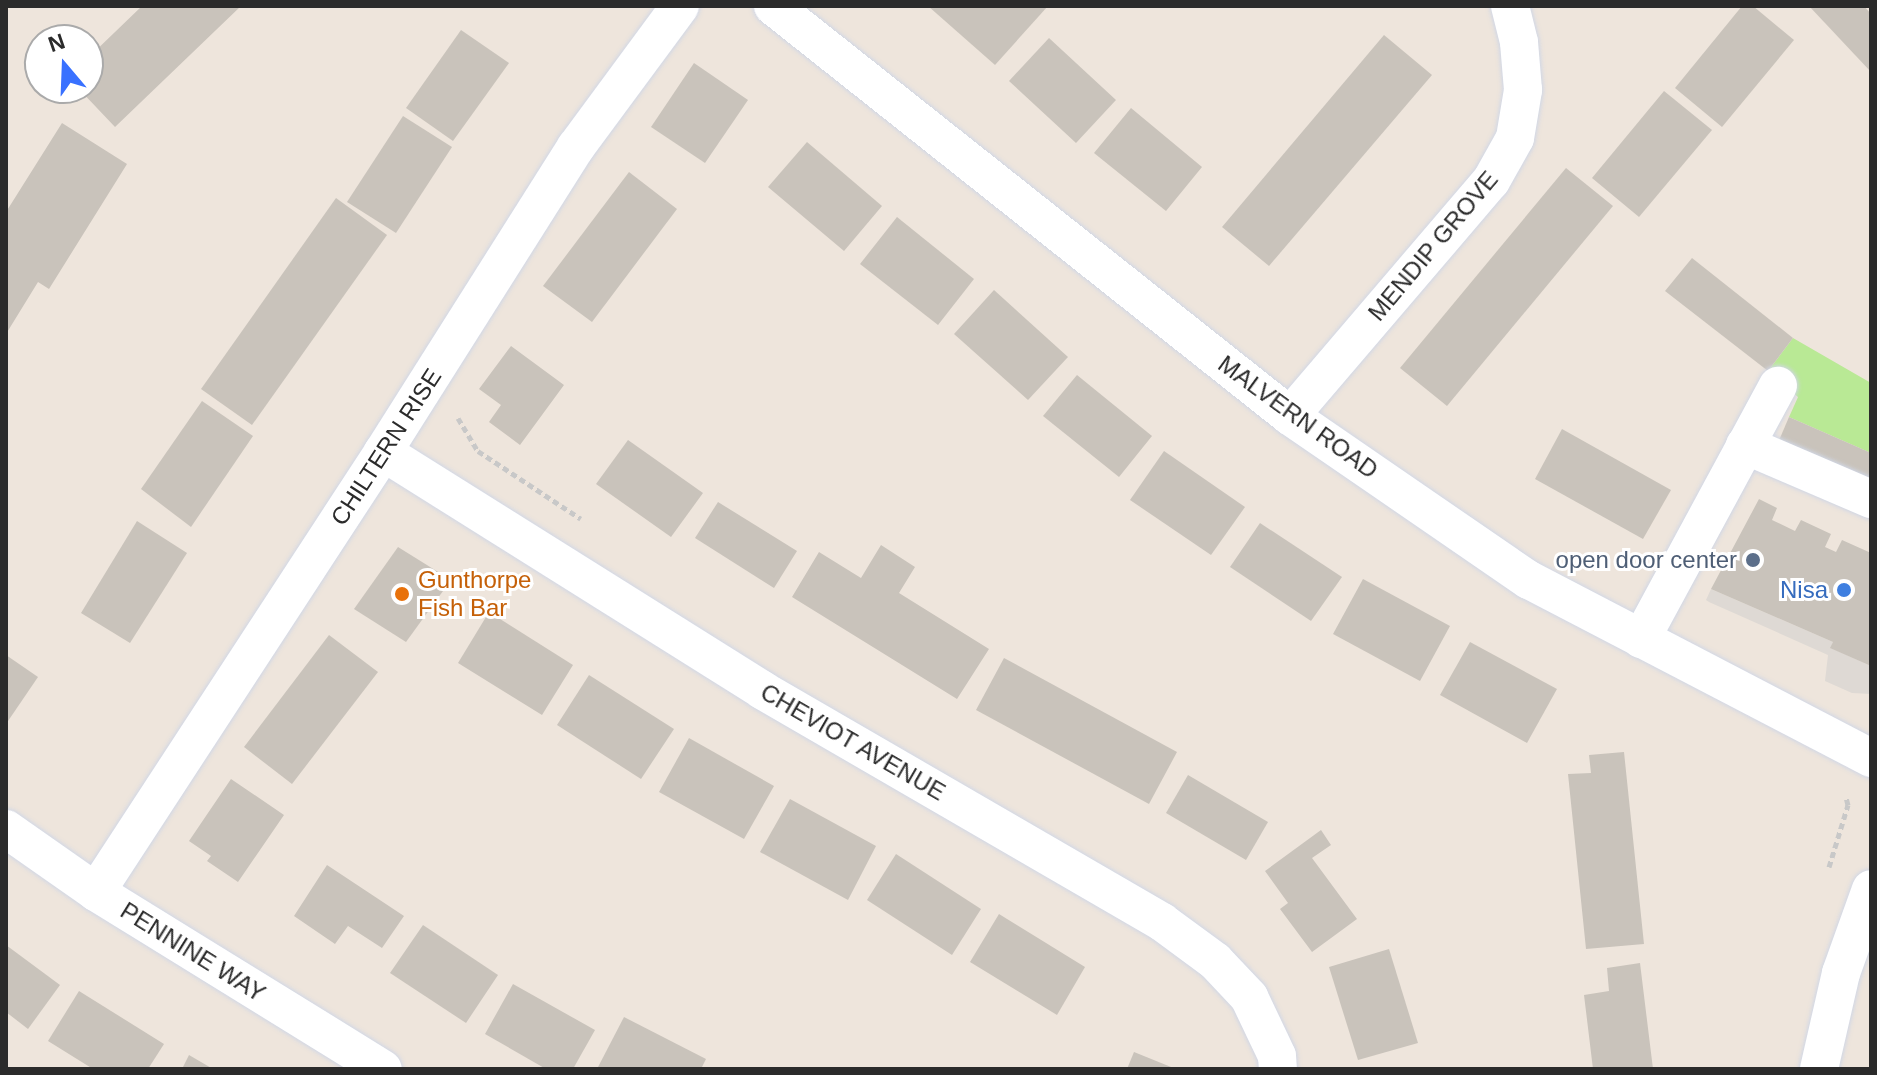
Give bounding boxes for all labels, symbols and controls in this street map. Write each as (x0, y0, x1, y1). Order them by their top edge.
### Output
north arrow (24, 24, 104, 104)
text: N (45, 28, 68, 57)
street label: MENDIP GROVE (1362, 165, 1504, 327)
street label: MALVERN ROAD (1213, 349, 1383, 485)
street label: CHILTERN RISE (325, 363, 447, 531)
place label: open door center (1556, 546, 1737, 574)
marker: open door center (1744, 551, 1762, 569)
place label: Gunthorpe Fish Bar (418, 566, 531, 622)
place label: Nisa (1780, 576, 1828, 604)
marker: Nisa (1835, 581, 1853, 599)
marker: Gunthorpe Fish Bar (393, 585, 411, 603)
street label: CHEVIOT AVENUE (755, 677, 951, 807)
street label: PENNINE WAY (115, 896, 271, 1008)

